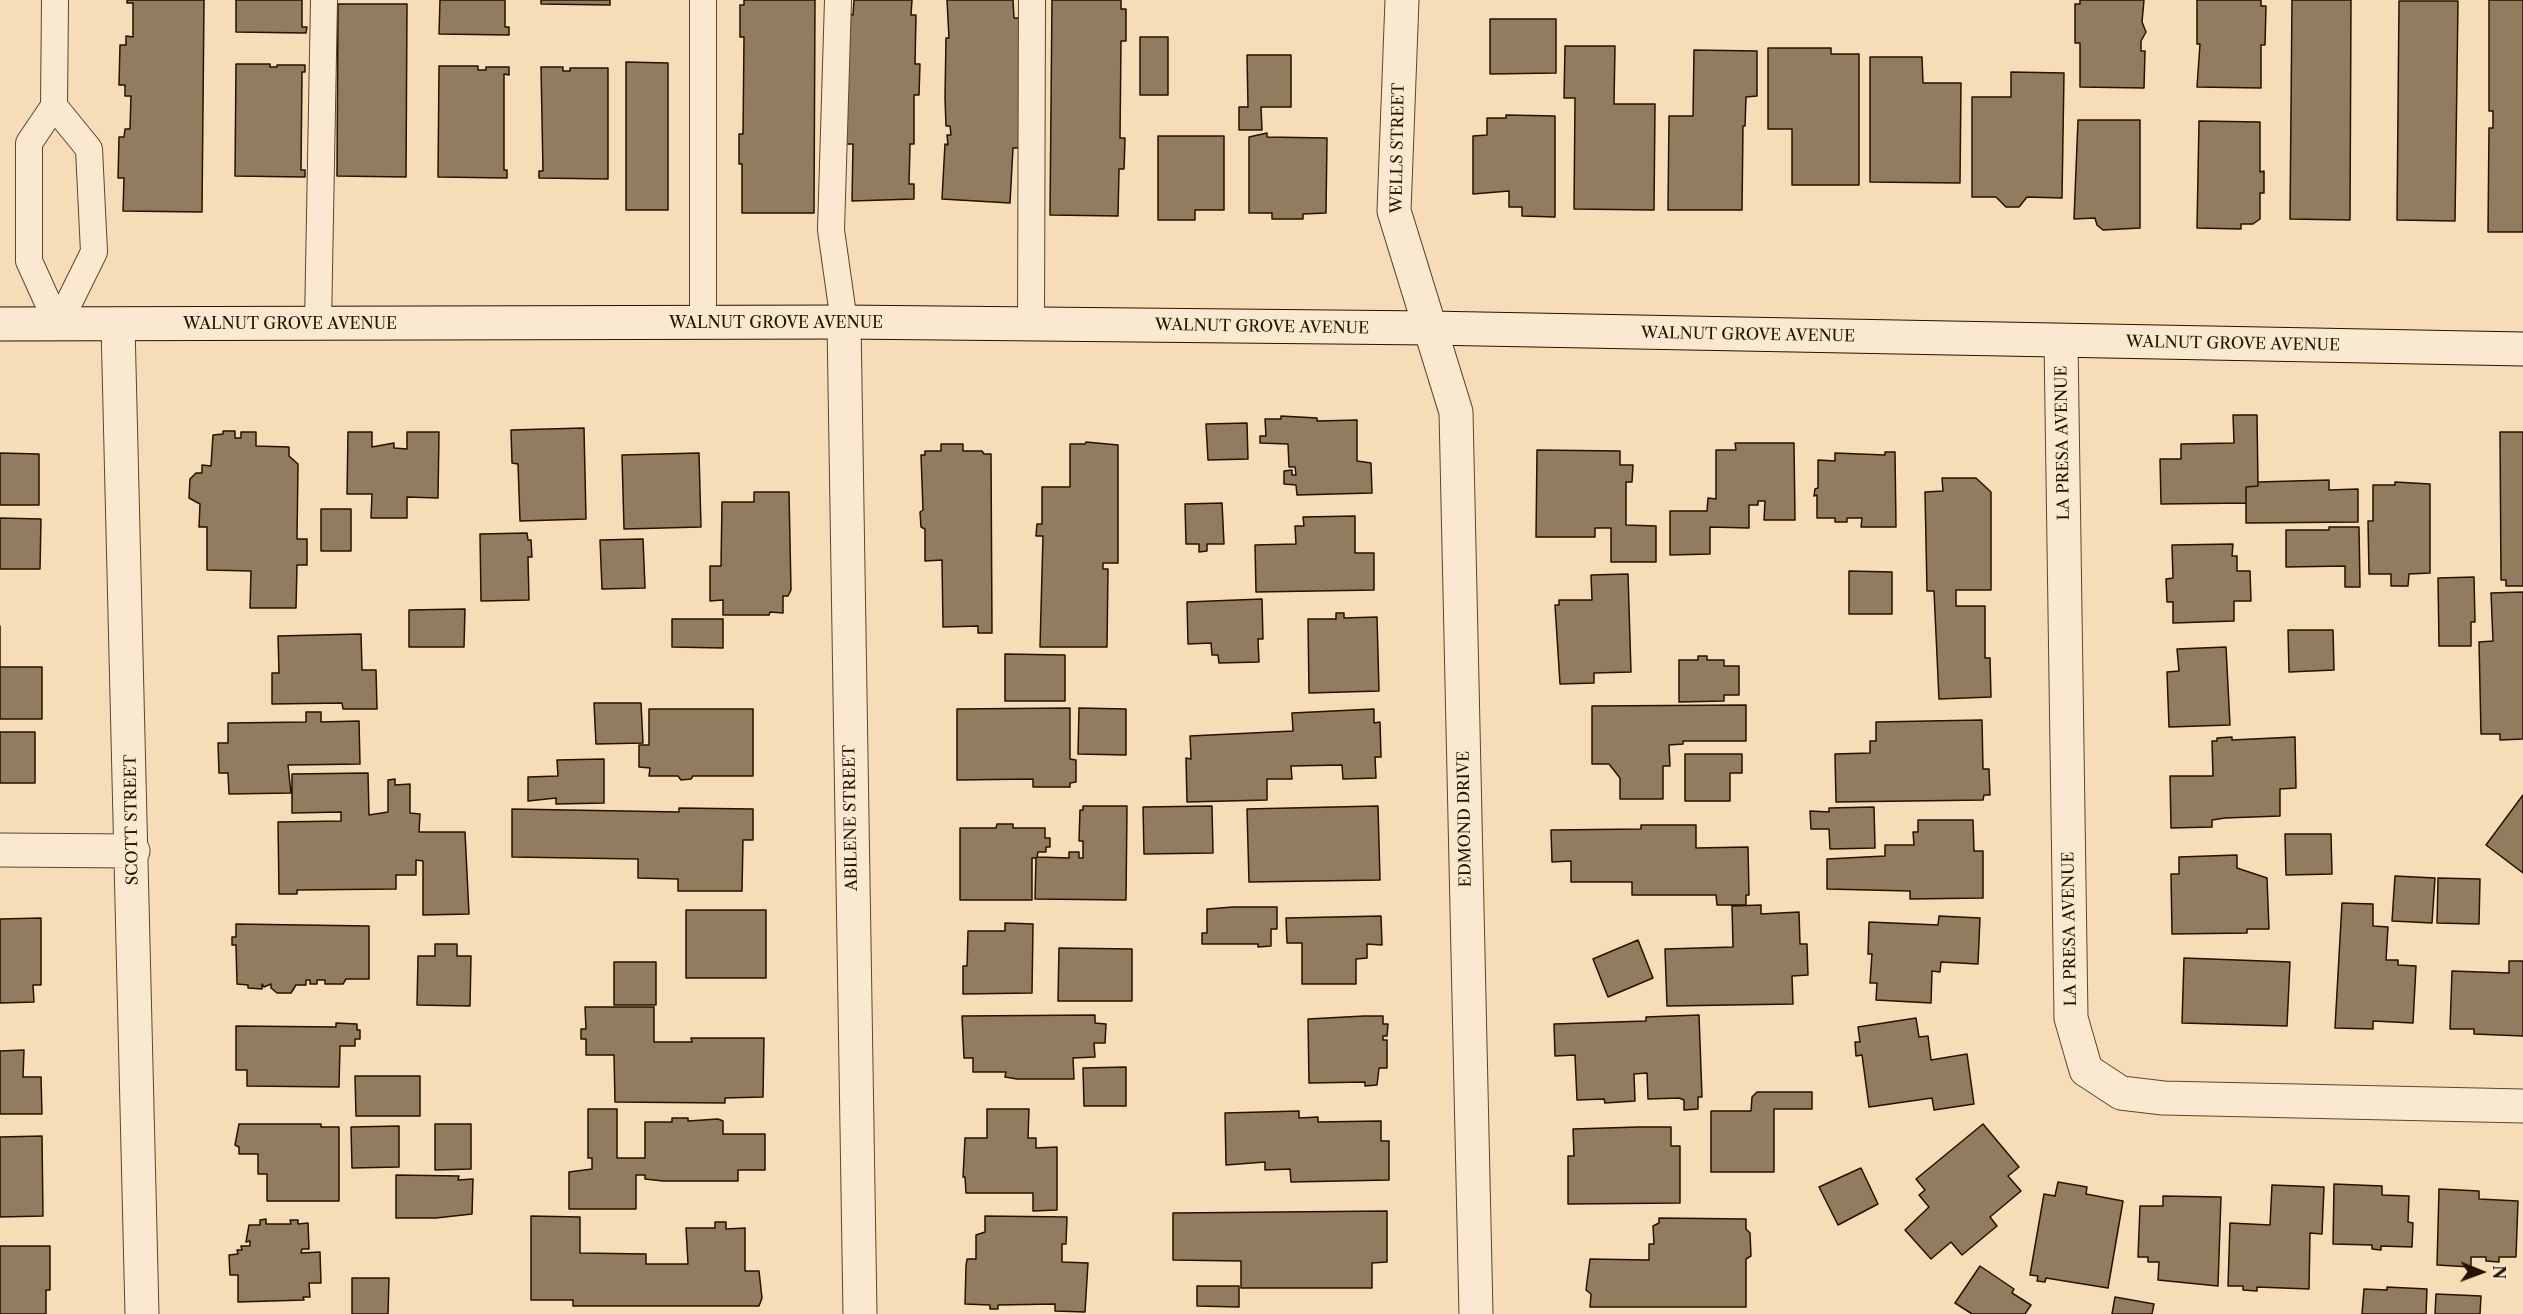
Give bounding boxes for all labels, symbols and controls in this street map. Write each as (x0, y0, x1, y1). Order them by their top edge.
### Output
street label: WELLS STREET (1387, 83, 1409, 213)
street label: WALNUT GROVE AVENUE (669, 313, 883, 333)
street label: WALNUT GROVE AVENUE (183, 314, 397, 334)
street label: WALNUT GROVE AVENUE (1155, 316, 1369, 338)
street label: WALNUT GROVE AVENUE (1641, 324, 1855, 346)
street label: WALNUT GROVE AVENUE (2126, 333, 2340, 355)
street label: LA PRESA AVENUE (2052, 365, 2074, 521)
street label: ABILENE STREET (840, 745, 862, 891)
street label: EDMOND DRIVE (1454, 751, 1476, 887)
street label: SCOTT STREET (121, 754, 143, 886)
street label: LA PRESA AVENUE (2059, 851, 2081, 1007)
north arrow (2451, 1242, 2511, 1302)
text: N (2489, 1265, 2509, 1279)

